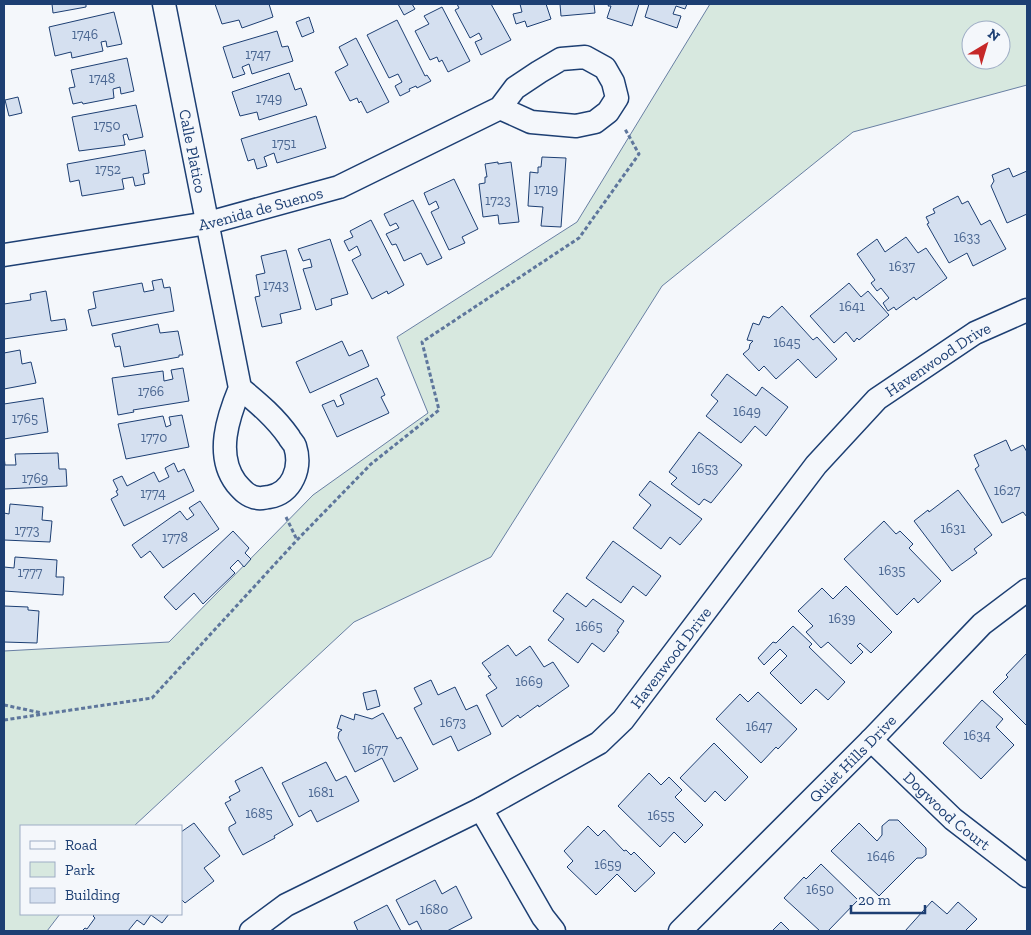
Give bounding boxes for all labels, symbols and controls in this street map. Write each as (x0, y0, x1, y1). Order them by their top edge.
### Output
north arrow (961, 20, 1011, 70)
text: N (984, 25, 1003, 45)
house number: 1746 (72, 26, 98, 43)
house number: 1747 (245, 46, 271, 63)
house number: 1748 (89, 70, 115, 87)
house number: 1749 (256, 90, 282, 107)
street label: Calle Platico (175, 108, 210, 195)
house number: 1750 (94, 117, 120, 134)
house number: 1751 (272, 135, 297, 152)
house number: 1752 (95, 161, 121, 178)
house number: 1719 (534, 181, 558, 198)
street label: Avenida de Suenos (197, 183, 325, 234)
house number: 1723 (485, 192, 511, 209)
house number: 1633 (954, 229, 980, 246)
house number: 1637 (889, 258, 916, 275)
house number: 1743 (263, 277, 289, 294)
house number: 1641 (839, 298, 865, 315)
street label: Havenwood Drive (882, 318, 994, 401)
house number: 1645 (773, 334, 801, 351)
house number: 1766 (138, 383, 164, 400)
house number: 1649 (733, 403, 761, 420)
house number: 1765 (12, 410, 38, 427)
house number: 1770 (141, 429, 167, 446)
house number: 1653 (692, 460, 719, 477)
house number: 1769 (22, 470, 48, 487)
house number: 1627 (994, 482, 1021, 499)
house number: 1774 (140, 485, 166, 502)
house number: 1631 (940, 520, 966, 537)
house number: 1773 (14, 522, 40, 539)
house number: 1778 (162, 529, 188, 546)
house number: 1635 (879, 562, 905, 579)
house number: 1777 (18, 564, 43, 581)
street label: Havenwood Drive (626, 603, 715, 712)
house number: 1639 (828, 610, 856, 627)
house number: 1665 (575, 618, 603, 635)
house number: 1669 (515, 673, 543, 690)
street label: Quiet Hills Drive (805, 711, 900, 806)
house number: 1673 (440, 714, 466, 731)
house number: 1647 (746, 718, 773, 735)
house number: 1634 (963, 727, 991, 744)
house number: 1677 (362, 741, 388, 758)
street label: Dogwood Court (900, 768, 994, 854)
house number: 1681 (308, 784, 334, 801)
house number: 1685 (245, 805, 273, 822)
house number: 1655 (647, 807, 675, 824)
legend (20, 825, 182, 915)
text: Road (65, 836, 98, 854)
house number: 1646 (867, 848, 895, 865)
house number: 1659 (594, 856, 622, 873)
text: Park (65, 861, 95, 879)
house number: 1650 (806, 881, 834, 898)
scale bar (851, 882, 925, 914)
text: Building (65, 886, 120, 904)
text: 20 m (858, 891, 891, 909)
house number: 1680 (420, 901, 448, 918)

